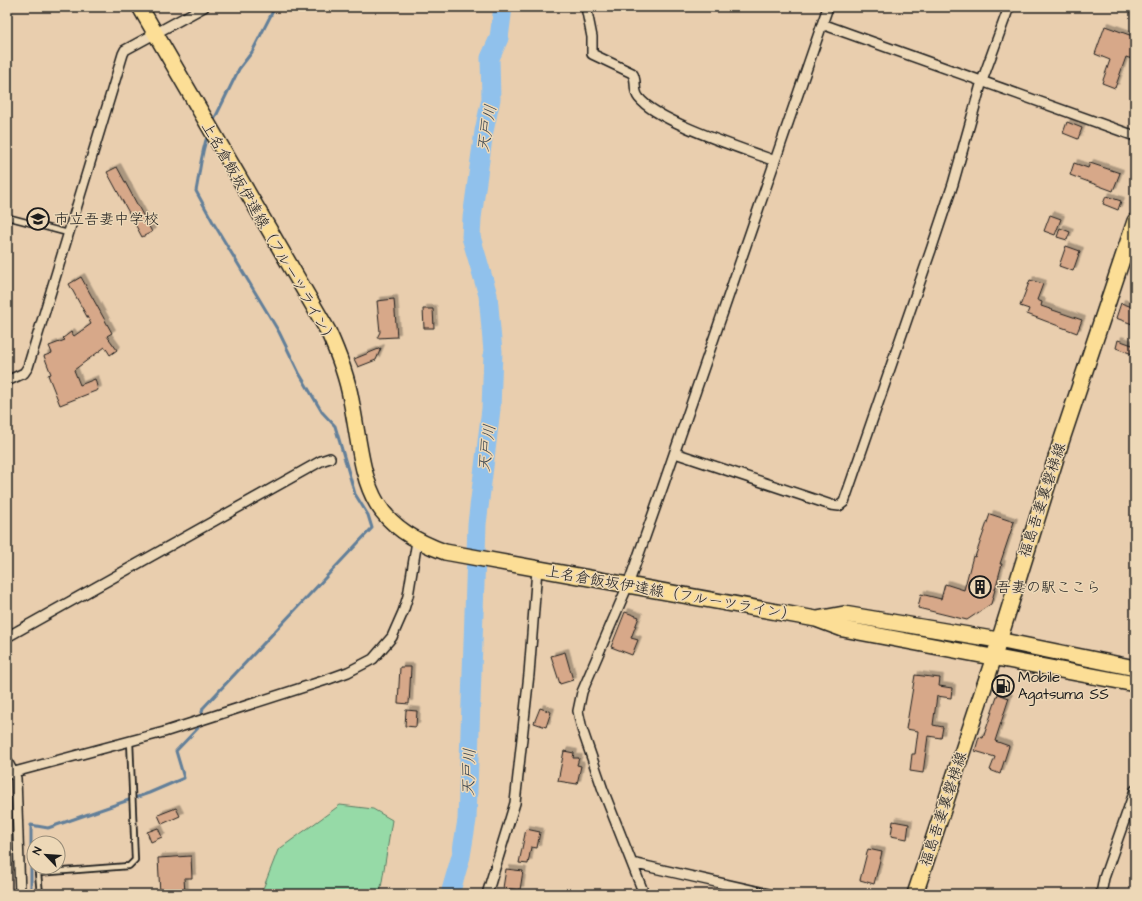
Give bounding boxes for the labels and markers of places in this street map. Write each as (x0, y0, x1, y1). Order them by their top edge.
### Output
school or university icon: 市立吾妻中学校 (25, 206, 51, 232)
place label: 市立吾妻中学校 (54, 209, 159, 230)
building icon: 吾妻の駅ここら (967, 574, 993, 600)
place label: 吾妻の駅ここら (996, 577, 1101, 598)
place label: Mobile Agatsuma SS (1018, 667, 1109, 706)
fuel station icon: Mobile Agatsuma SS (990, 673, 1016, 699)

